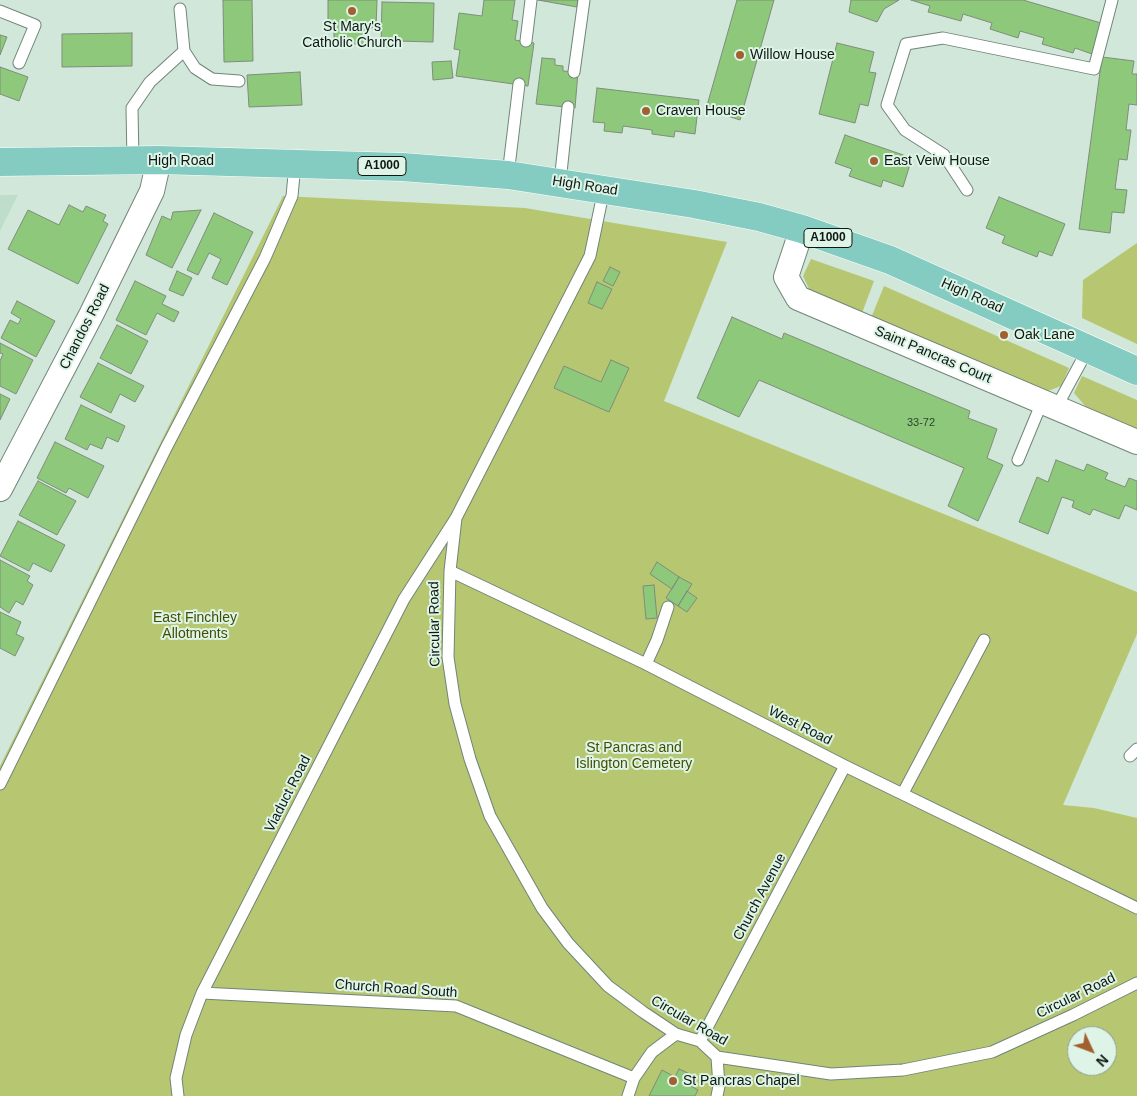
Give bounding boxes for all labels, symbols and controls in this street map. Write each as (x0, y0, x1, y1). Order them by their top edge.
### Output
marker: St Mary's Catholic Church (346, 5, 358, 17)
place label: St Mary's Catholic Church (302, 19, 402, 52)
place label: Willow House (750, 47, 835, 63)
marker: Willow House (734, 49, 746, 61)
place label: Craven House (656, 103, 745, 119)
marker: Craven House (640, 105, 652, 117)
street label: High Road (148, 153, 214, 169)
place label: East Veiw House (884, 153, 990, 169)
marker: East Veiw House (868, 155, 880, 167)
road number: A1000 (358, 157, 406, 176)
street label: High Road (551, 173, 619, 199)
road number: A1000 (804, 228, 852, 248)
street label: High Road (938, 275, 1006, 317)
street label: Chandos Road (56, 282, 114, 372)
street label: Saint Pancras Court (872, 323, 994, 387)
place label: Oak Lane (1014, 327, 1075, 343)
marker: Oak Lane (998, 329, 1010, 341)
house number: 33-72 (907, 416, 935, 430)
street label: Circular Road (426, 581, 444, 667)
park label: East Finchley Allotments (153, 610, 237, 642)
street label: West Road (765, 703, 835, 749)
park label: St Pancras and Islington Cemetery (576, 740, 692, 772)
street label: Viaduct Road (261, 753, 315, 835)
street label: Church Avenue (730, 851, 790, 943)
street label: Circular Road (1034, 970, 1118, 1022)
street label: Church Road South (334, 976, 458, 1002)
street label: Circular Road (648, 992, 730, 1050)
north arrow (1067, 1026, 1117, 1076)
text: N (1093, 1051, 1112, 1070)
place label: St Pancras Chapel (683, 1073, 800, 1089)
marker: St Pancras Chapel (667, 1075, 679, 1087)

